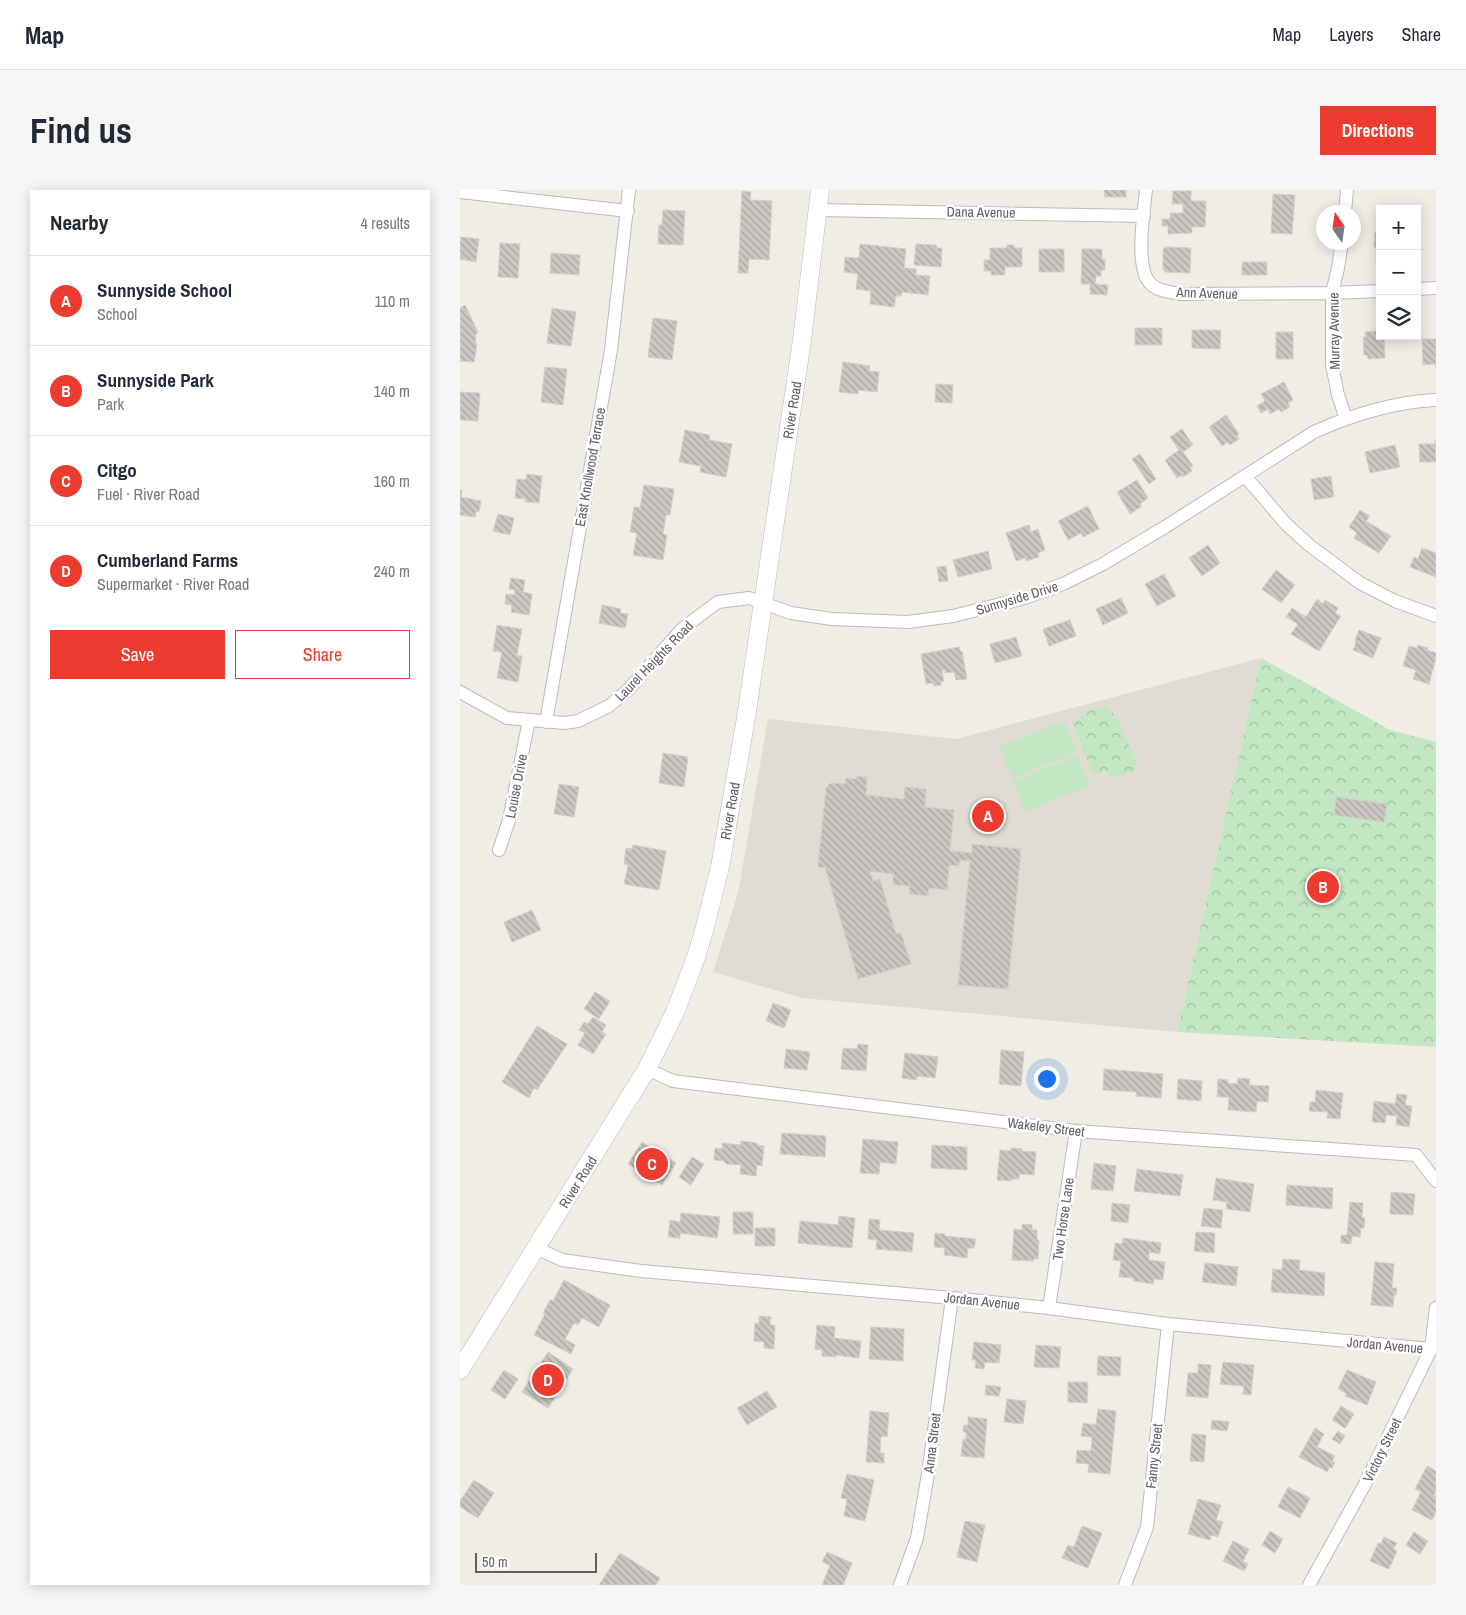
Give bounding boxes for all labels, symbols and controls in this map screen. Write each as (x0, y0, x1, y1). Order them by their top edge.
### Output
text: Map (25, 19, 64, 51)
text: Map (1273, 22, 1301, 47)
text: Layers (1329, 22, 1374, 47)
text: Share (1402, 22, 1441, 47)
button: Directions (1320, 106, 1436, 155)
text: Find us (30, 107, 132, 154)
street label: Dana Avenue (946, 202, 1016, 222)
north arrow (1316, 205, 1361, 250)
map controls (1376, 205, 1421, 340)
button: + (1376, 205, 1421, 250)
text: Nearby (50, 208, 108, 237)
text: 4 results (360, 212, 410, 234)
button: − (1376, 250, 1421, 295)
text: Sunnyside School (97, 277, 232, 303)
street label: Ann Avenue (1175, 283, 1238, 303)
text: A (61, 290, 71, 312)
text: 110 m (374, 290, 410, 312)
street label: Murray Avenue (1324, 292, 1344, 370)
button: layers (1376, 295, 1421, 340)
text: School (97, 303, 137, 325)
text: Sunnyside Park (97, 367, 214, 393)
text: B (61, 380, 71, 402)
text: 140 m (374, 380, 410, 402)
street label: River Road (779, 380, 805, 440)
text: Park (97, 393, 124, 415)
street label: East Knollwood Terrace (571, 406, 609, 528)
text: Citgo (97, 457, 137, 483)
text: C (61, 470, 71, 492)
text: 160 m (374, 470, 410, 492)
text: Fuel · River Road (97, 483, 200, 505)
text: Cumberland Farms (97, 547, 238, 573)
text: D (61, 560, 71, 582)
text: 240 m (374, 560, 410, 582)
text: Supermarket · River Road (97, 573, 249, 595)
street label: Sunnyside Drive (974, 577, 1060, 619)
street label: Laurel Heights Road (611, 617, 697, 705)
button: Save (50, 630, 225, 679)
button: Share (235, 630, 410, 679)
street label: Louise Drive (501, 752, 531, 820)
street label: River Road (716, 781, 744, 841)
pin: A (972, 797, 1004, 835)
pin: B (1307, 868, 1339, 906)
your location (1034, 1066, 1060, 1092)
street label: Wakeley Street (1006, 1113, 1086, 1141)
pin: C (636, 1145, 668, 1183)
street label: River Road (555, 1153, 601, 1211)
street label: Two Horse Lane (1048, 1176, 1078, 1262)
street label: Jordan Avenue (943, 1288, 1021, 1314)
street label: Jordan Avenue (1346, 1333, 1424, 1357)
pin: D (532, 1361, 564, 1399)
street label: Anna Street (919, 1412, 945, 1475)
street label: Victory Street (1359, 1415, 1405, 1485)
street label: Fanny Street (1142, 1423, 1166, 1489)
scale bar (475, 1550, 598, 1573)
text: 50 m (482, 1553, 508, 1571)

